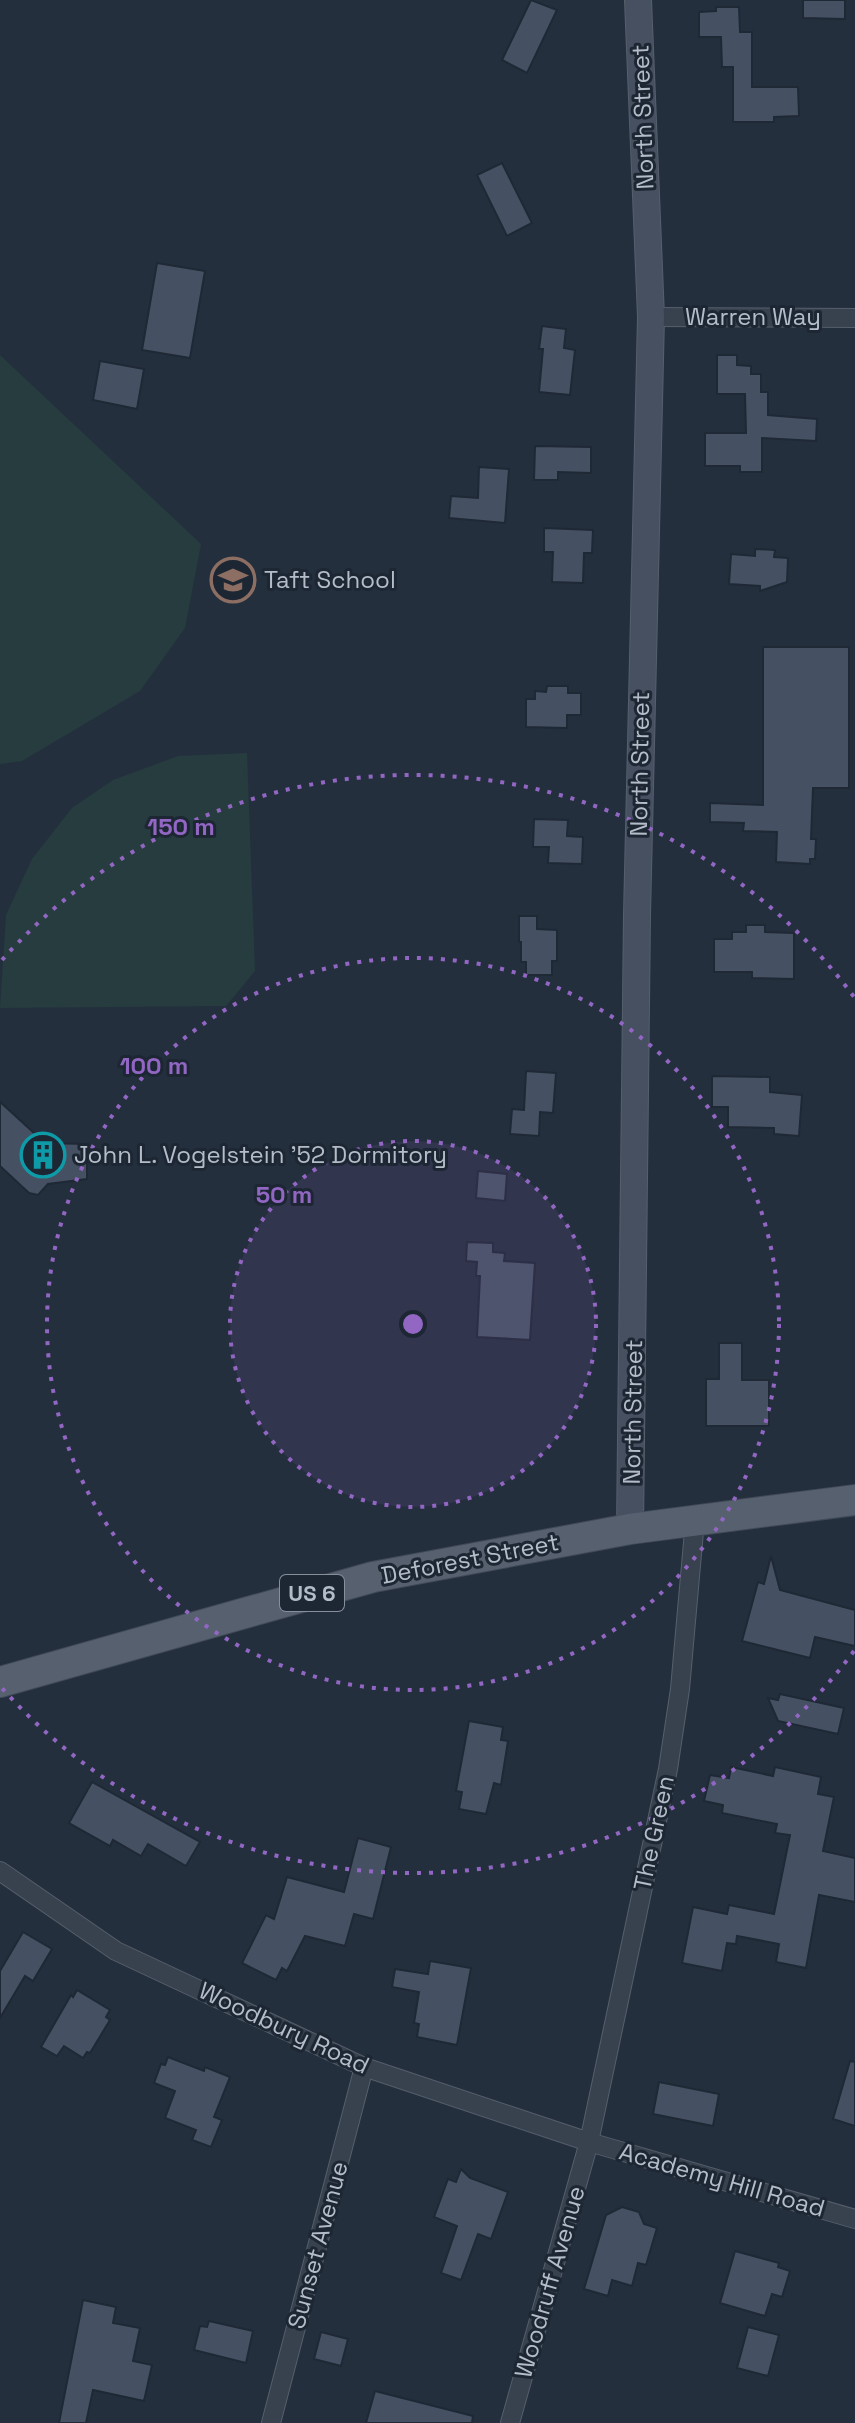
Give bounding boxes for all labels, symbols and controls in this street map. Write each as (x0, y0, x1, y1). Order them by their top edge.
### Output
street label: North Street (624, 44, 661, 190)
street label: Warren Way (685, 301, 821, 332)
school or university icon: Taft School (209, 556, 257, 604)
place label: Taft School (264, 564, 396, 595)
street label: North Street (623, 691, 656, 837)
text: 150 m (147, 811, 215, 842)
text: 100 m (120, 1050, 188, 1081)
building icon: John L. Vogelstein '52 Dormitory (19, 1131, 67, 1179)
place label: John L. Vogelstein '52 Dormitory (74, 1139, 447, 1170)
text: 50 m (256, 1179, 312, 1210)
centre of rings (399, 1310, 427, 1338)
street label: North Street (616, 1339, 649, 1485)
street label: Deforest Street (378, 1526, 561, 1591)
road number: US 6 (280, 1575, 344, 1611)
street label: The Green (626, 1773, 681, 1893)
street label: Woodbury Road (194, 1974, 374, 2081)
street label: Academy Hill Road (616, 2135, 828, 2224)
street label: Sunset Avenue (280, 2158, 355, 2332)
street label: Woodruff Avenue (507, 2182, 592, 2382)

